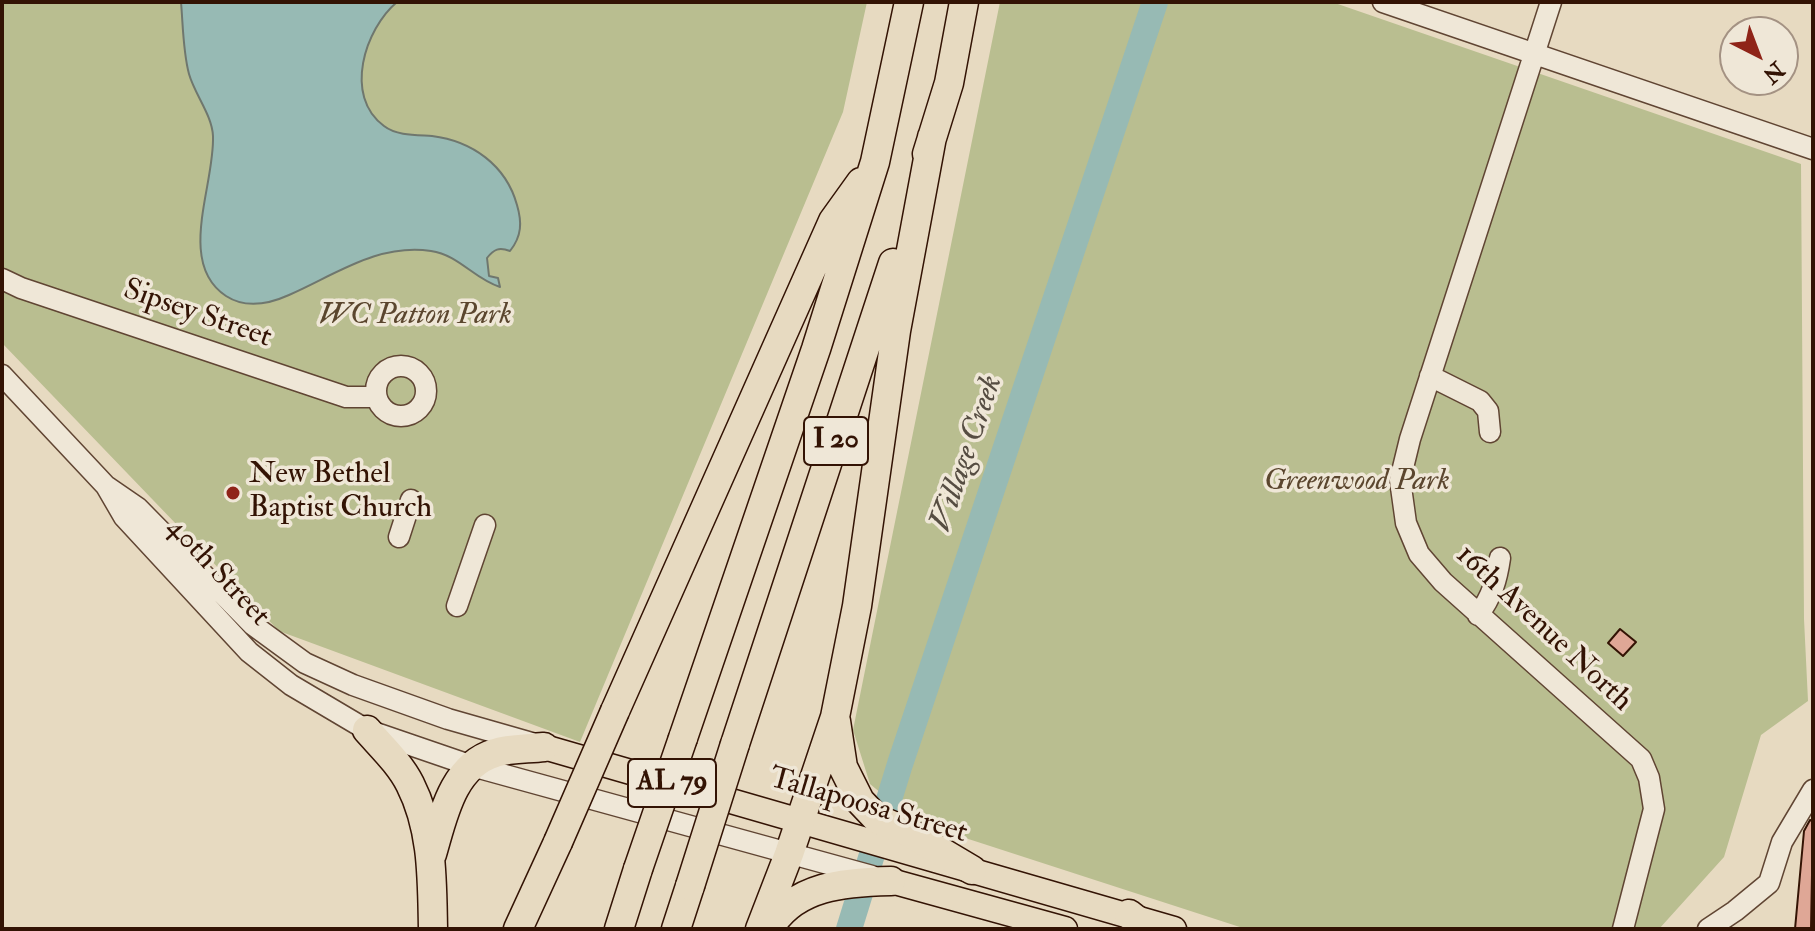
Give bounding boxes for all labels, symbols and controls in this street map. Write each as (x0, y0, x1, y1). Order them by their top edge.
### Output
north arrow (1719, 16, 1799, 96)
text: N (1757, 55, 1790, 89)
street label: Sipsey Street (118, 273, 276, 357)
park label: WC Patton Park (318, 299, 512, 335)
water label: Village Creek (923, 371, 1013, 537)
road number: I 20 (804, 417, 868, 465)
place label: New Bethel Baptist Church (249, 458, 432, 528)
park label: Greenwood Park (1264, 465, 1450, 501)
marker: New Bethel Baptist Church (224, 484, 242, 502)
street label: 40th Street (158, 511, 276, 635)
street label: 16th Avenue North (1447, 538, 1639, 720)
road number: AL 79 (628, 759, 716, 807)
street label: Tallapoosa Street (765, 762, 971, 852)

